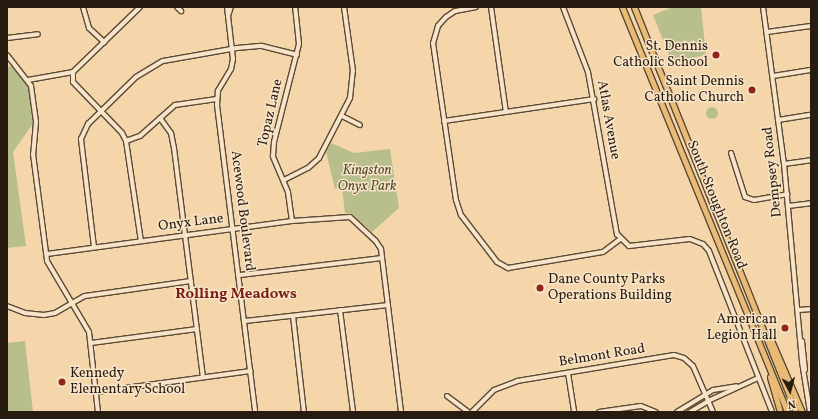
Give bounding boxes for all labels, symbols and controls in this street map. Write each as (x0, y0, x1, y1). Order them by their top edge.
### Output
place label: St. Dennis Catholic School (613, 39, 708, 72)
marker: St. Dennis Catholic School (711, 50, 721, 60)
place label: Saint Dennis Catholic Church (645, 74, 744, 106)
street label: Topaz Lane (255, 77, 287, 149)
street label: Atlas Avenue (593, 79, 623, 161)
marker: Saint Dennis Catholic Church (747, 85, 757, 95)
street label: Dempsey Road (760, 126, 786, 218)
street label: South Stoughton Road (682, 138, 750, 272)
street label: Acewood Boulevard (226, 150, 258, 272)
park label: Kingston Onyx Park (337, 163, 397, 196)
street label: Onyx Lane (157, 211, 225, 235)
place label: Dane County Parks Operations Building (548, 272, 672, 304)
marker: Dane County Parks Operations Building (535, 283, 545, 293)
district label: Rolling Meadows (175, 286, 297, 304)
place label: American Legion Hall (707, 312, 777, 344)
marker: American Legion Hall (780, 323, 790, 333)
street label: Belmont Road (558, 341, 646, 371)
place label: Kennedy Elementary School (70, 366, 186, 398)
north arrow (770, 371, 810, 411)
marker: Kennedy Elementary School (57, 377, 67, 387)
text: N (787, 395, 796, 411)

